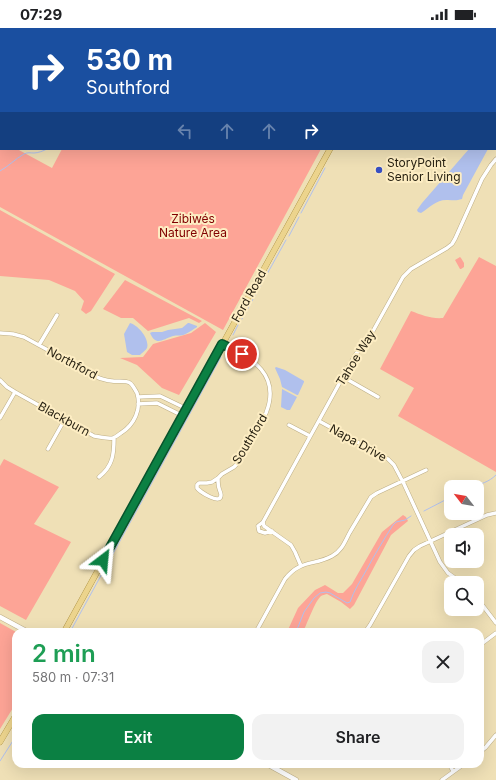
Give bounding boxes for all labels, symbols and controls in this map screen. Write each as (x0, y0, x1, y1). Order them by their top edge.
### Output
text: 07:29 (20, 5, 62, 24)
text: 530 m (86, 43, 173, 77)
icon: right (20, 44, 72, 96)
text: Southford (86, 77, 170, 98)
icon: left (174, 120, 196, 142)
icon: ahead (216, 120, 238, 142)
icon: ahead (258, 120, 280, 142)
icon: right (300, 120, 322, 142)
place label: StoryPoint Senior Living (387, 155, 461, 184)
marker: StoryPoint Senior Living (374, 165, 384, 175)
park label: Zibiwés Nature Area (159, 211, 227, 240)
street label: Ford Road (228, 267, 269, 325)
street label: Tahoe Way (333, 327, 379, 388)
pin (225, 337, 259, 371)
street label: Northford (44, 343, 100, 382)
icon: arrive (231, 343, 253, 365)
street label: Blackburn (36, 398, 93, 439)
street label: Southford (229, 411, 270, 467)
street label: Napa Drive (327, 421, 389, 464)
north arrow (444, 480, 484, 520)
map controls (444, 480, 484, 616)
button: sound (444, 528, 484, 568)
position arrow (82, 539, 124, 581)
button: search (444, 576, 484, 616)
text: 2 min (32, 639, 96, 668)
button: close (422, 641, 464, 683)
text: 580 m · 07:31 (32, 669, 114, 685)
button: Exit (32, 714, 244, 760)
button: Share (252, 714, 464, 760)

